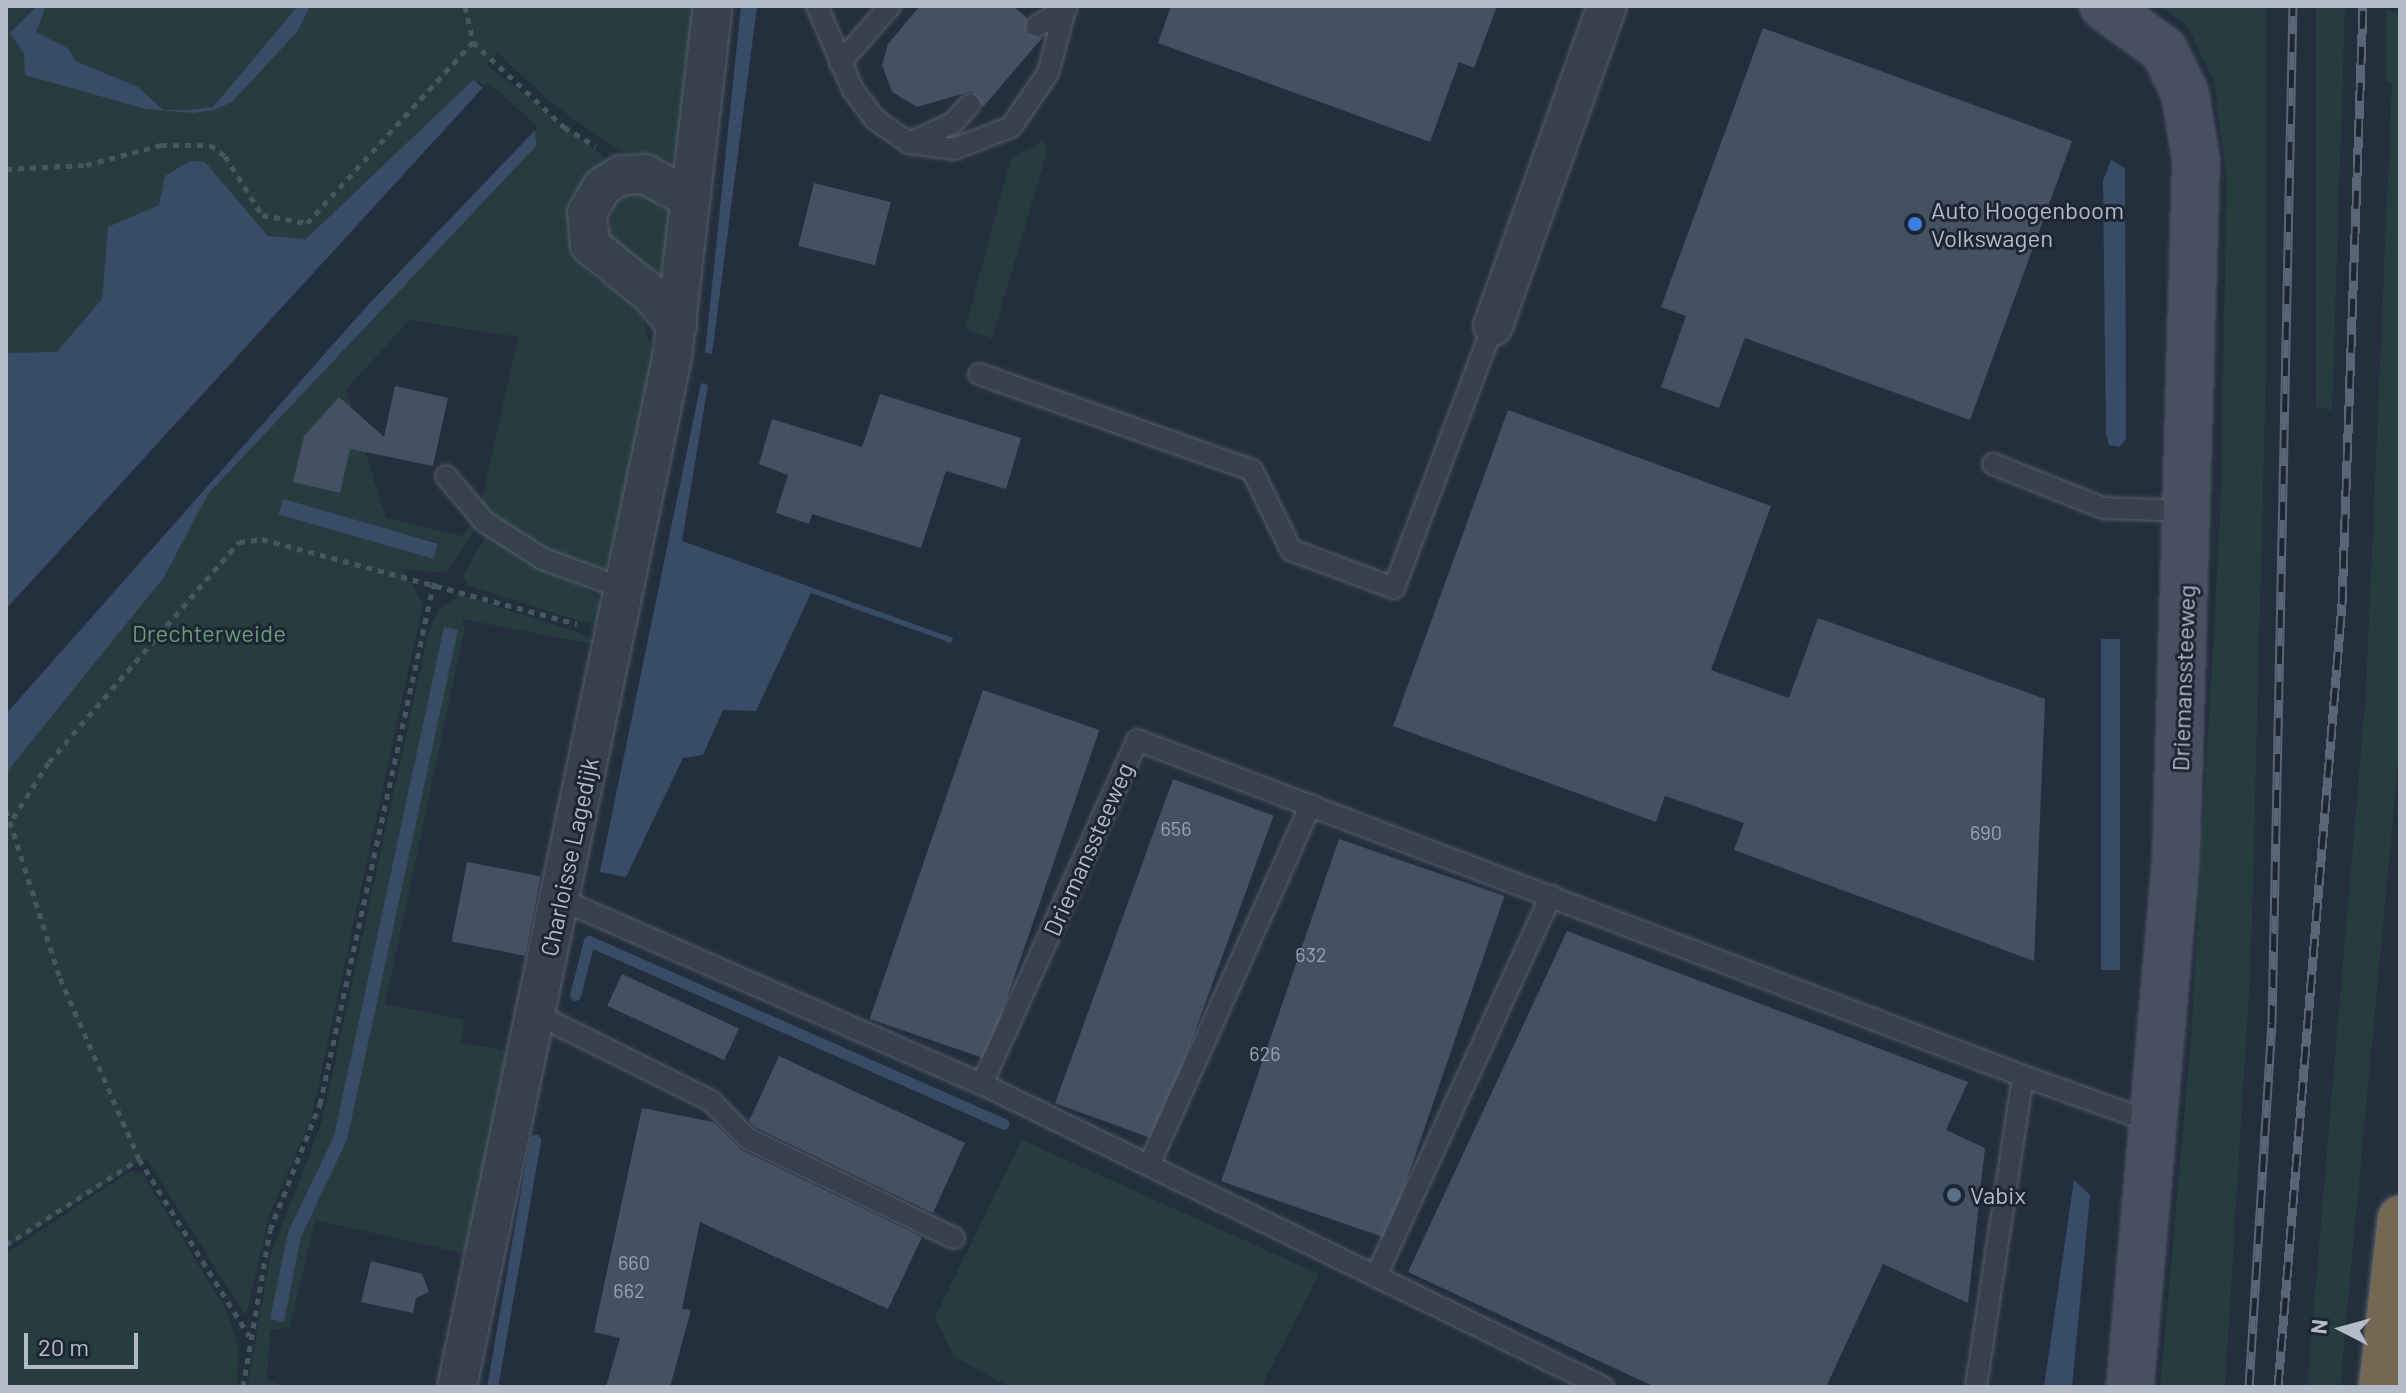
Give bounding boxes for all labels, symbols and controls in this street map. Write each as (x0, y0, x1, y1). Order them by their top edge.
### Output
place label: Auto Hoogenboom Volkswagen (1931, 196, 2124, 252)
marker: Auto Hoogenboom Volkswagen (1906, 215, 1924, 233)
street label: Driemanssteeweg (2165, 584, 2201, 772)
park label: Drechterweide (132, 619, 286, 647)
street label: Charloisse Lagedijk (534, 755, 604, 959)
street label: Driemanssteeweg (1037, 758, 1139, 940)
house number: 656 (1161, 816, 1191, 840)
house number: 690 (1970, 820, 2002, 844)
house number: 632 (1295, 942, 1327, 966)
house number: 626 (1249, 1041, 1281, 1065)
place label: Vabix (1970, 1181, 2026, 1209)
marker: Vabix (1945, 1186, 1963, 1204)
house number: 660 (618, 1250, 650, 1274)
house number: 662 (613, 1278, 645, 1302)
north arrow (2302, 1289, 2382, 1369)
scale bar (28, 1317, 142, 1367)
text: N (2304, 1318, 2332, 1335)
text: 20 m (38, 1332, 89, 1361)

